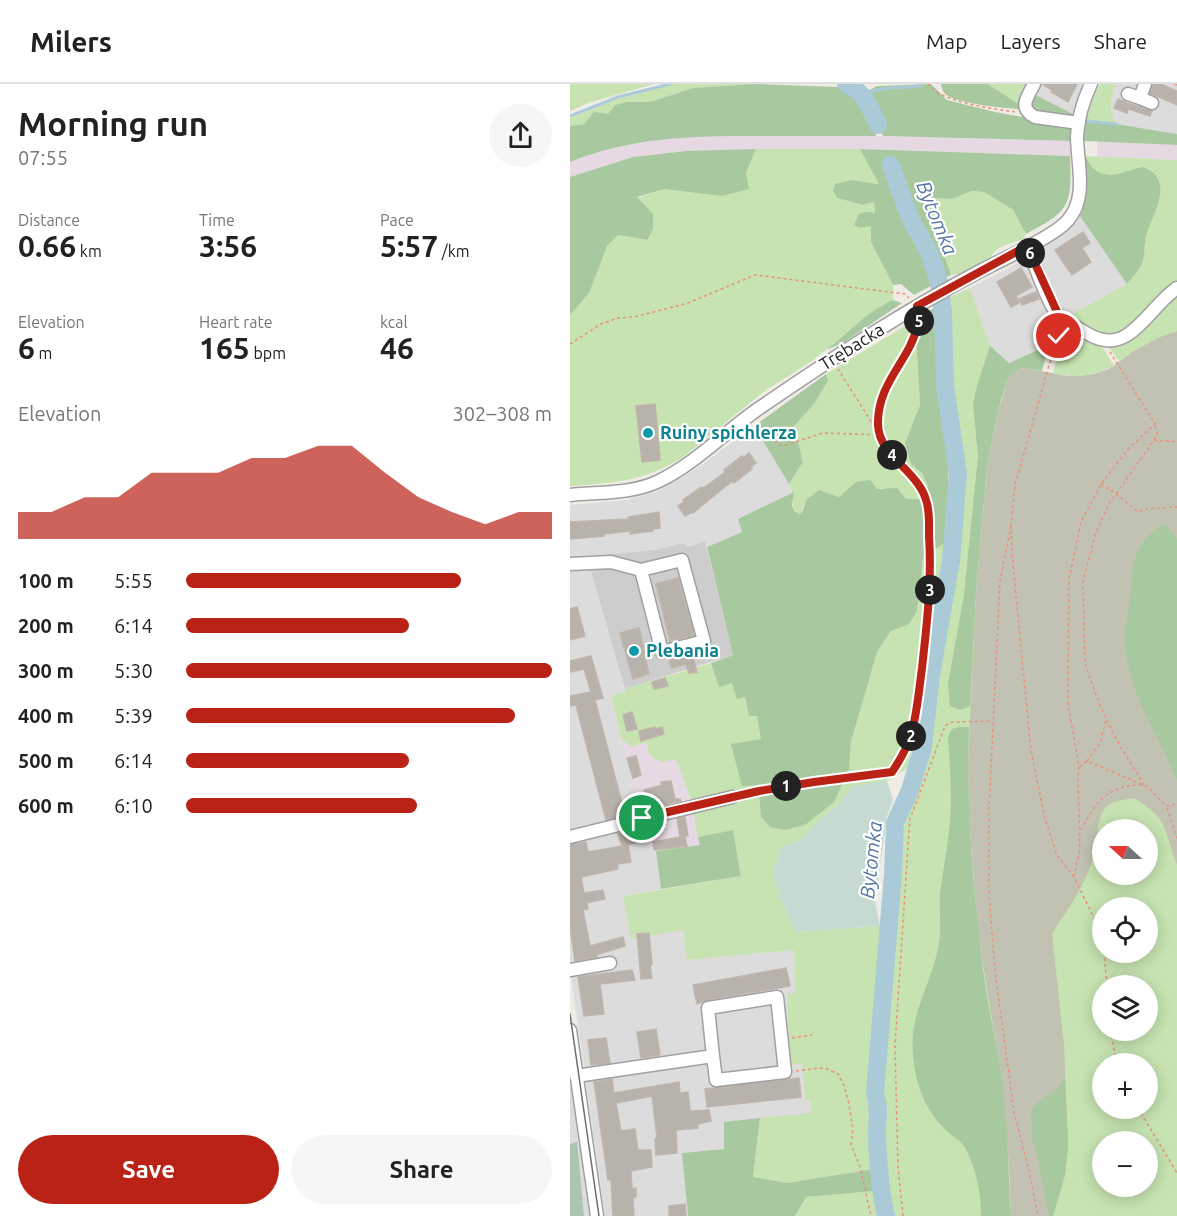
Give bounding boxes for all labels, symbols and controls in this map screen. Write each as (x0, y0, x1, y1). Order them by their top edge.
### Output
text: Milers (30, 26, 112, 57)
text: Map (926, 29, 967, 53)
text: Layers (1000, 29, 1061, 53)
text: Share (1094, 29, 1147, 53)
button: share (489, 104, 552, 167)
text: Morning run (18, 105, 208, 142)
text: 07:55 (18, 146, 68, 169)
water label: Bytomka (912, 177, 963, 258)
text: Distance (18, 211, 80, 229)
text: Time (199, 211, 235, 229)
text: Pace (380, 211, 414, 229)
text: 0.66 (18, 229, 76, 263)
text: 3:56 (199, 229, 257, 263)
text: 5:57 (380, 229, 438, 263)
pin: 6 (1015, 238, 1045, 268)
text: km (76, 242, 102, 260)
text: /km (438, 242, 470, 260)
text: 6 (1025, 244, 1035, 262)
pin: 5 (904, 306, 934, 336)
pin (1033, 310, 1084, 361)
text: 5 (914, 312, 924, 330)
text: Elevation (18, 313, 85, 331)
text: Heart rate (199, 313, 273, 331)
text: kcal (380, 313, 408, 331)
street label: Trębacka (815, 318, 888, 374)
icon: check (1042, 319, 1075, 352)
text: 6 (18, 331, 35, 365)
text: 165 (199, 331, 250, 365)
text: 46 (380, 331, 414, 365)
text: m (35, 344, 52, 362)
text: bpm (250, 344, 286, 362)
text: Elevation (18, 402, 101, 425)
text: 302–308 m (453, 402, 552, 425)
place label: Ruiny spichlerza (660, 422, 797, 442)
marker: Ruiny spichlerza (641, 426, 655, 440)
pin: 4 (877, 440, 907, 470)
text: 4 (887, 446, 897, 464)
text: 100 m (18, 569, 74, 592)
text: 5:55 (114, 569, 153, 592)
pin: 3 (915, 575, 945, 605)
text: 3 (925, 581, 935, 599)
text: 200 m (18, 614, 74, 637)
text: 6:14 (114, 614, 153, 637)
place label: Plebania (646, 640, 719, 660)
marker: Plebania (627, 644, 641, 658)
text: 300 m (18, 659, 74, 682)
text: 5:30 (114, 659, 153, 682)
text: 400 m (18, 704, 74, 727)
text: 5:39 (114, 704, 153, 727)
pin: 2 (896, 721, 926, 751)
text: 2 (906, 727, 916, 745)
text: 500 m (18, 749, 74, 772)
text: 6:14 (114, 749, 153, 772)
pin: 1 (771, 771, 801, 801)
text: 1 (781, 777, 791, 795)
pin (616, 792, 667, 843)
text: 600 m (18, 794, 74, 817)
text: 6:10 (114, 794, 153, 817)
icon: arrive (625, 801, 658, 834)
north arrow (1092, 819, 1158, 885)
map controls (1092, 819, 1158, 1197)
water label: Bytomka (855, 820, 886, 900)
button: locate (1092, 897, 1158, 963)
button: layers (1092, 975, 1158, 1041)
button: + (1092, 1053, 1158, 1119)
button: − (1092, 1131, 1158, 1197)
button: Save (18, 1135, 279, 1204)
button: Share (291, 1135, 552, 1204)

